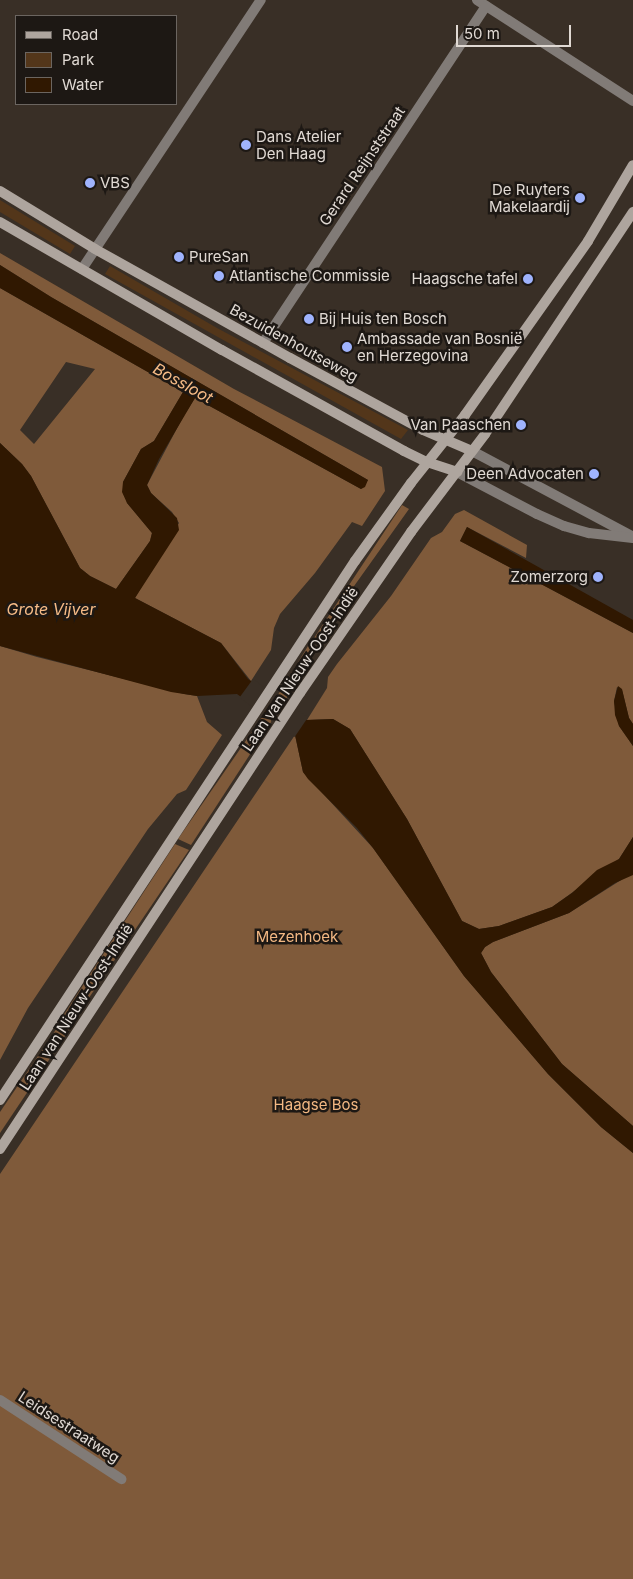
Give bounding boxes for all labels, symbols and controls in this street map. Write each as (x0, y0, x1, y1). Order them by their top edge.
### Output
legend (15, 15, 178, 105)
scale bar (458, 15, 573, 47)
text: 50 m (464, 24, 500, 43)
text: Road (62, 25, 98, 44)
text: Park (62, 50, 94, 69)
text: Water (62, 75, 104, 94)
street label: Gerard Reijnststraat (315, 103, 409, 229)
place label: Dans Atelier Den Haag (256, 127, 341, 162)
marker: Dans Atelier Den Haag (240, 139, 252, 151)
place label: VBS (100, 174, 130, 192)
marker: VBS (84, 177, 96, 189)
place label: De Ruyters Makelaardij (489, 180, 570, 215)
marker: De Ruyters Makelaardij (574, 192, 586, 204)
place label: PureSan (189, 248, 249, 266)
marker: PureSan (173, 251, 185, 263)
place label: Atlantische Commissie (229, 267, 390, 285)
marker: Atlantische Commissie (213, 270, 225, 282)
place label: Haagsche tafel (412, 270, 518, 288)
marker: Haagsche tafel (522, 273, 534, 285)
street label: Bezuidenhoutseweg (227, 300, 361, 386)
place label: Bij Huis ten Bosch (319, 310, 447, 328)
marker: Bij Huis ten Bosch (303, 313, 315, 325)
place label: Ambassade van Bosnië en Herzegovina (357, 329, 522, 364)
marker: Ambassade van Bosnië en Herzegovina (341, 341, 353, 353)
water label: Bossloot (150, 359, 216, 407)
place label: Van Paaschen (411, 416, 511, 434)
marker: Van Paaschen (515, 419, 527, 431)
place label: Deen Advocaten (466, 465, 584, 483)
marker: Deen Advocaten (588, 468, 600, 480)
place label: Zomerzorg (510, 568, 588, 586)
marker: Zomerzorg (592, 571, 604, 583)
street label: Laan van Nieuw-Oost-Indië (238, 583, 362, 755)
water label: Grote Vijver (7, 599, 95, 619)
street label: Laan van Nieuw-Oost-Indië (16, 921, 136, 1093)
park label: Mezenhoek (256, 928, 338, 946)
park label: Haagse Bos (274, 1096, 358, 1114)
street label: Leidsestraatweg (15, 1388, 123, 1466)

